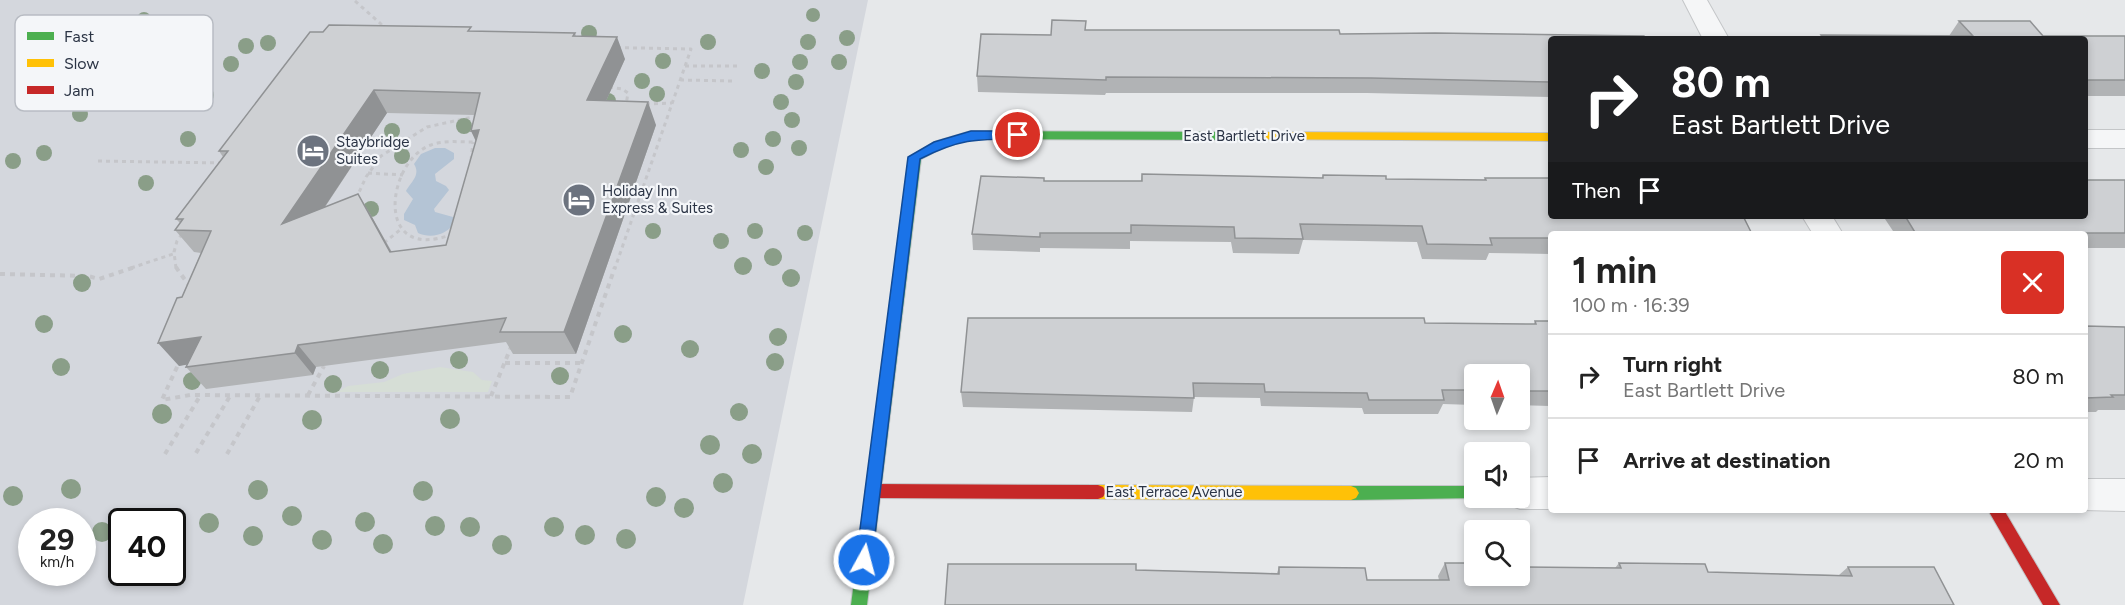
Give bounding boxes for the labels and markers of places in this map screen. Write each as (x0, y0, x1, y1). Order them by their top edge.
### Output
pin (992, 109, 1043, 160)
hotel icon: Staybridge Suites (295, 133, 331, 169)
place label: Staybridge Suites (336, 133, 409, 168)
hotel icon: Holiday Inn Express & Suites (561, 182, 597, 218)
place label: Holiday Inn Express & Suites (602, 182, 713, 217)

